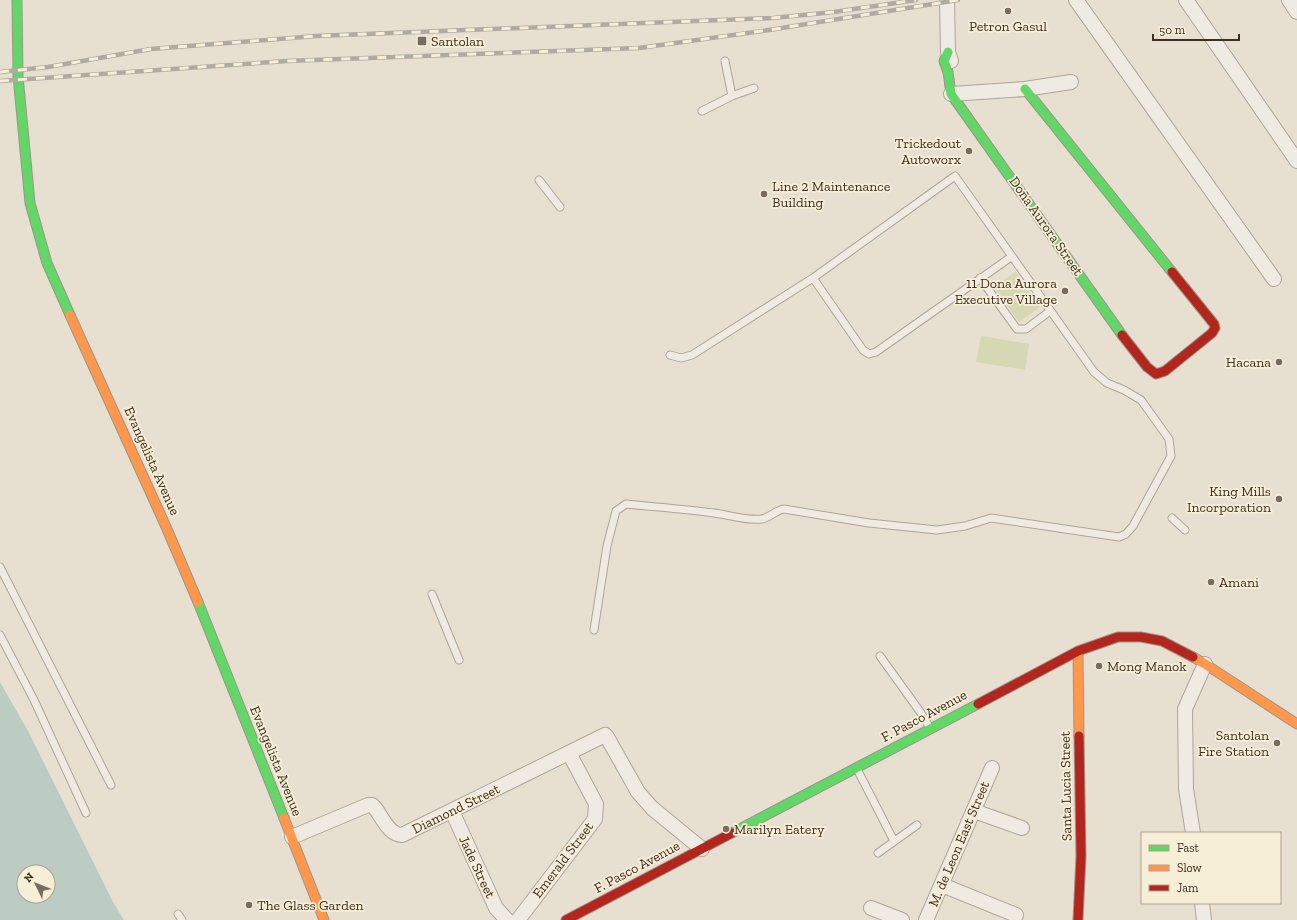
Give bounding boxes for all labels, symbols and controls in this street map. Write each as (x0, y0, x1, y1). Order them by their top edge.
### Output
marker: Petron Gasul (1003, 6, 1013, 16)
scale bar (1153, 16, 1239, 42)
place label: Petron Gasul (969, 18, 1047, 35)
text: 50 m (1159, 23, 1186, 37)
place label: Santolan (431, 33, 484, 50)
marker: Santolan (416, 35, 428, 47)
place label: Trickedout Autoworx (895, 135, 962, 168)
marker: Trickedout Autoworx (964, 146, 974, 156)
street label: Doña Aurora Street (1005, 173, 1087, 279)
place label: Line 2 Maintenance Building (772, 178, 891, 211)
marker: Line 2 Maintenance Building (759, 189, 769, 199)
place label: 11 Dona Aurora Executive Village (955, 275, 1057, 308)
marker: 11 Dona Aurora Executive Village (1060, 286, 1070, 296)
place label: Hacana (1226, 354, 1271, 371)
marker: Hacana (1274, 357, 1284, 367)
street label: Evangelista Avenue (120, 404, 184, 518)
place label: King Mills Incorporation (1187, 483, 1271, 516)
marker: King Mills Incorporation (1274, 494, 1284, 504)
place label: Amani (1219, 574, 1259, 591)
marker: Amani (1206, 577, 1216, 587)
place label: Mong Manok (1107, 658, 1187, 675)
marker: Mong Manok (1094, 661, 1104, 671)
street label: F. Pasco Avenue (878, 686, 970, 746)
street label: Evangelista Avenue (246, 703, 306, 819)
place label: Santolan Fire Station (1198, 727, 1269, 760)
street label: Santa Lucia Street (1057, 730, 1075, 841)
marker: Santolan Fire Station (1272, 738, 1282, 748)
street label: M. de Leon East Street (925, 778, 993, 909)
street label: Diamond Street (409, 780, 503, 838)
street label: Emerald Street (529, 818, 598, 901)
place label: Marilyn Eatery (734, 821, 825, 838)
marker: Marilyn Eatery (721, 824, 731, 834)
legend (1141, 832, 1281, 904)
street label: Jade Street (455, 833, 499, 902)
street label: F. Pasco Avenue (591, 837, 683, 897)
text: Fast (1177, 841, 1200, 855)
text: Slow (1177, 861, 1203, 875)
north arrow (16, 864, 56, 904)
text: N (21, 870, 37, 885)
text: Jam (1177, 881, 1199, 895)
place label: The Glass Garden (257, 897, 363, 914)
marker: The Glass Garden (244, 900, 254, 910)

